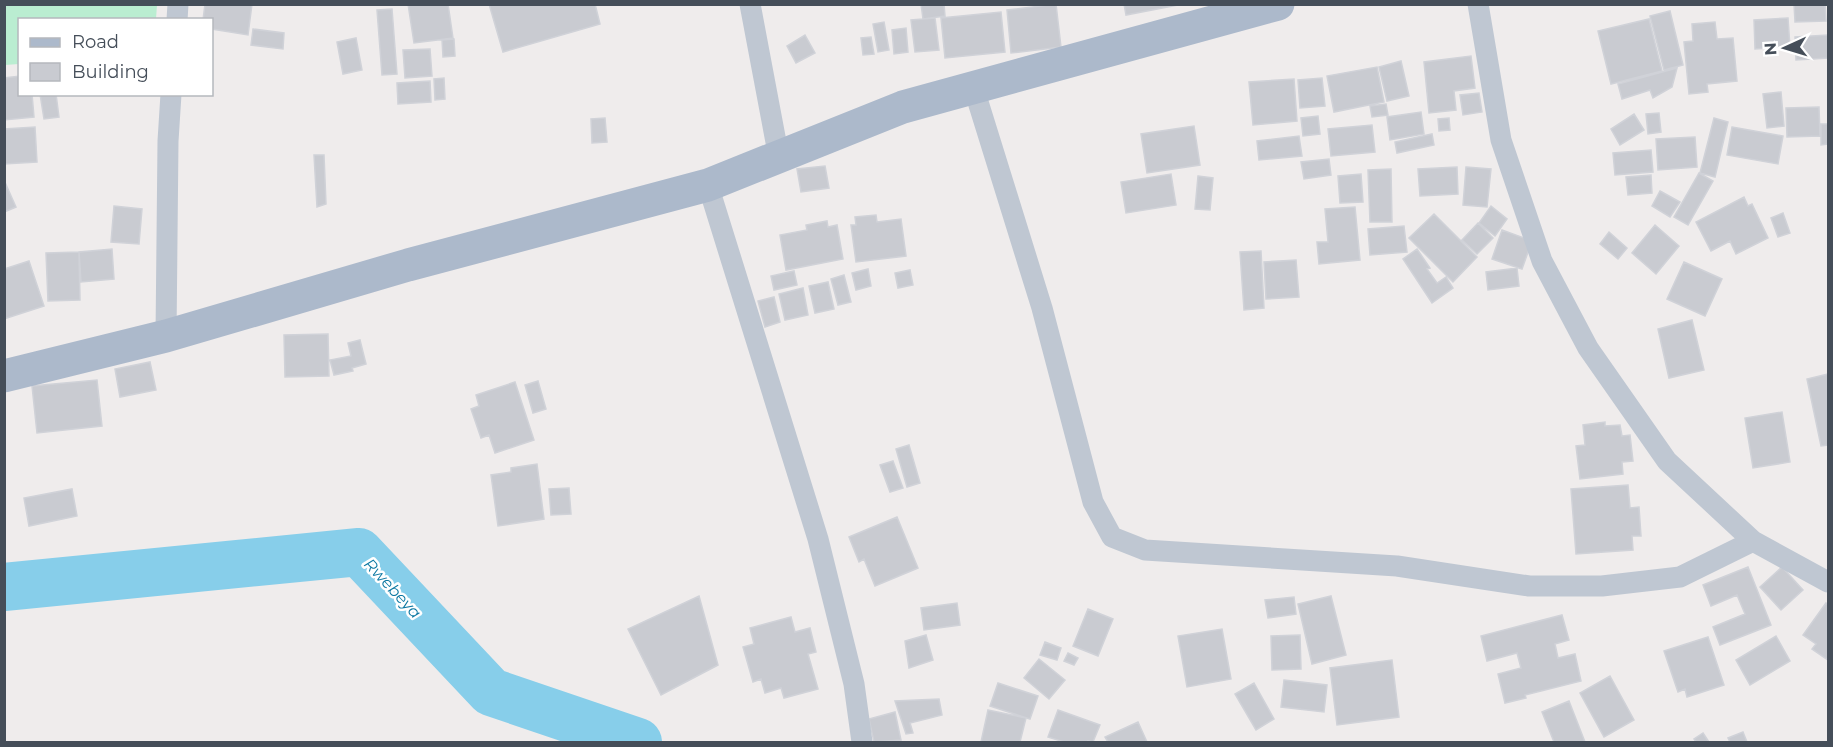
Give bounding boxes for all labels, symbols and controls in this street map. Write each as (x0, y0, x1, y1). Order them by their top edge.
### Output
legend (18, 18, 213, 96)
north arrow (1755, 18, 1815, 78)
text: Road (72, 31, 119, 53)
text: N (1761, 42, 1780, 56)
text: Building (72, 61, 149, 83)
water label: Rwebeya (360, 555, 425, 622)

